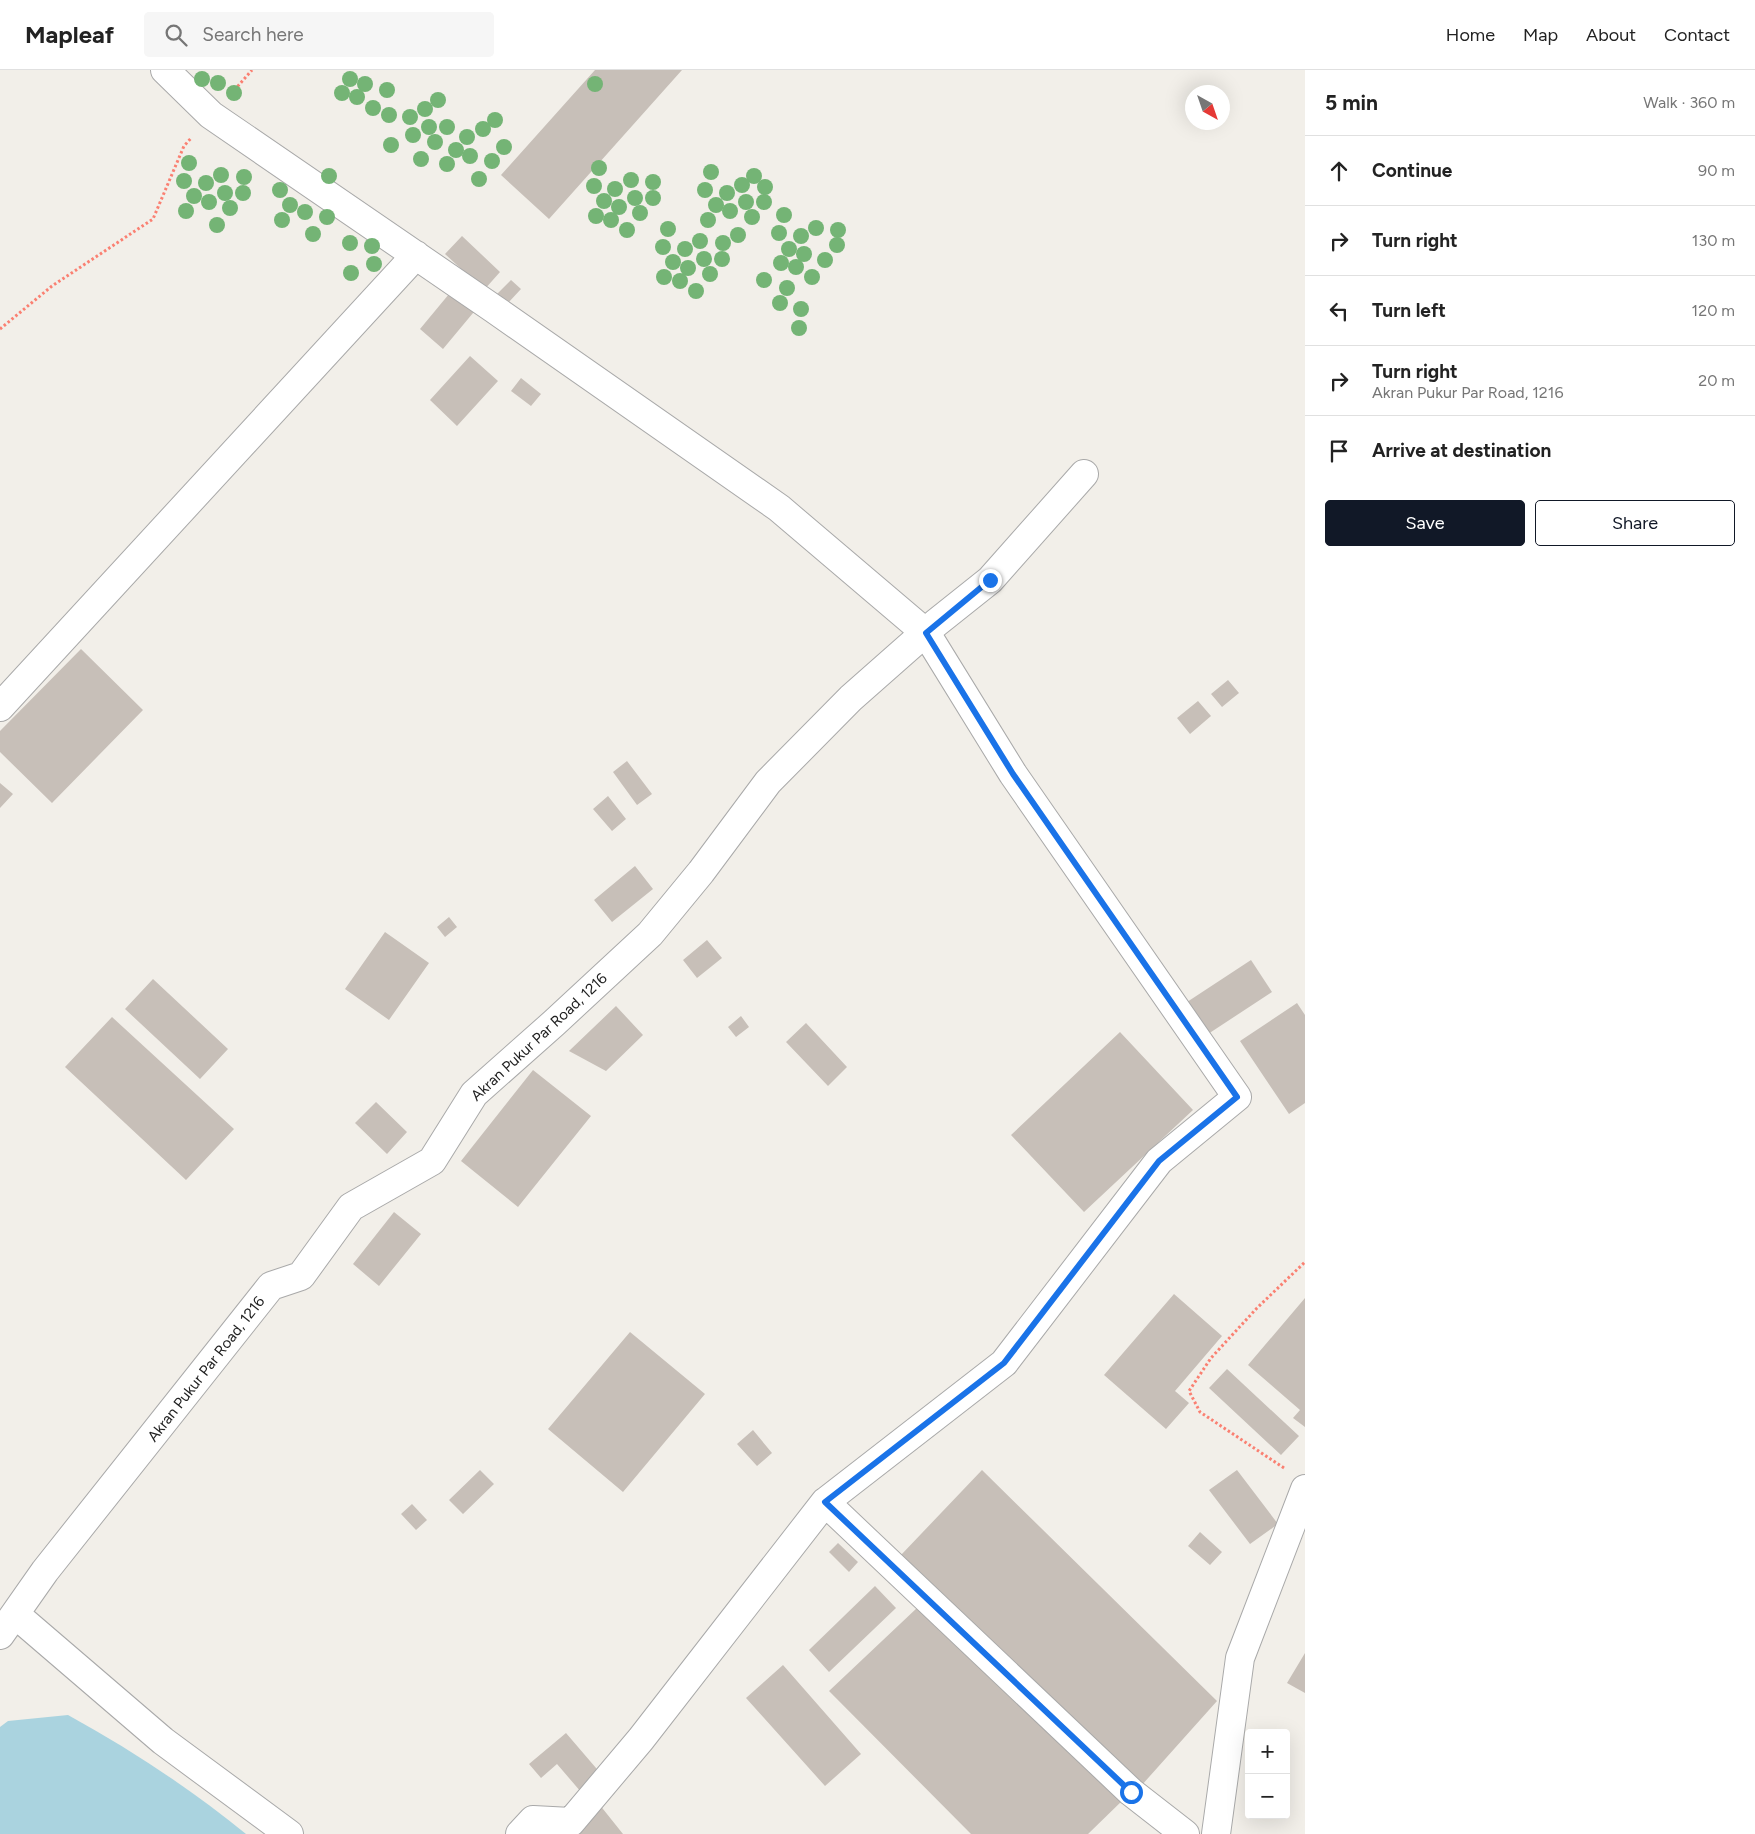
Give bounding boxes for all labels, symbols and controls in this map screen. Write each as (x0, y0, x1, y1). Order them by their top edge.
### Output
search box (144, 12, 494, 57)
text: Mapleaf (25, 20, 114, 49)
icon: search (162, 21, 190, 49)
text: Search here (202, 23, 304, 46)
text: Home (1446, 24, 1495, 46)
text: Map (1523, 24, 1558, 46)
text: About (1586, 24, 1636, 46)
text: Contact (1664, 24, 1730, 46)
north arrow (1185, 85, 1230, 130)
text: 5 min (1325, 90, 1378, 115)
text: Walk · 360 m (1643, 93, 1735, 112)
icon: ahead (1325, 157, 1353, 185)
text: Continue (1372, 159, 1452, 182)
text: 90 m (1698, 161, 1735, 180)
icon: right (1325, 227, 1353, 255)
text: Turn right (1372, 229, 1458, 252)
text: 130 m (1692, 231, 1735, 250)
icon: left (1325, 297, 1353, 325)
text: Turn left (1372, 299, 1446, 322)
text: 120 m (1692, 301, 1735, 320)
text: Turn right (1372, 360, 1458, 383)
icon: right (1325, 367, 1353, 395)
text: 20 m (1698, 371, 1735, 390)
text: Akran Pukur Par Road, 1216 (1372, 383, 1563, 402)
icon: arrive (1325, 437, 1353, 465)
text: Arrive at destination (1372, 439, 1551, 462)
button: Save (1325, 500, 1525, 546)
button: Share (1535, 500, 1735, 546)
route end (979, 569, 1002, 592)
street label: Akran Pukur Par Road, 1216 (467, 969, 611, 1105)
street label: Akran Pukur Par Road, 1216 (144, 1292, 269, 1445)
map controls (1245, 1729, 1290, 1819)
button: + (1245, 1729, 1290, 1774)
button: − (1245, 1774, 1290, 1819)
route start (1120, 1781, 1143, 1804)

